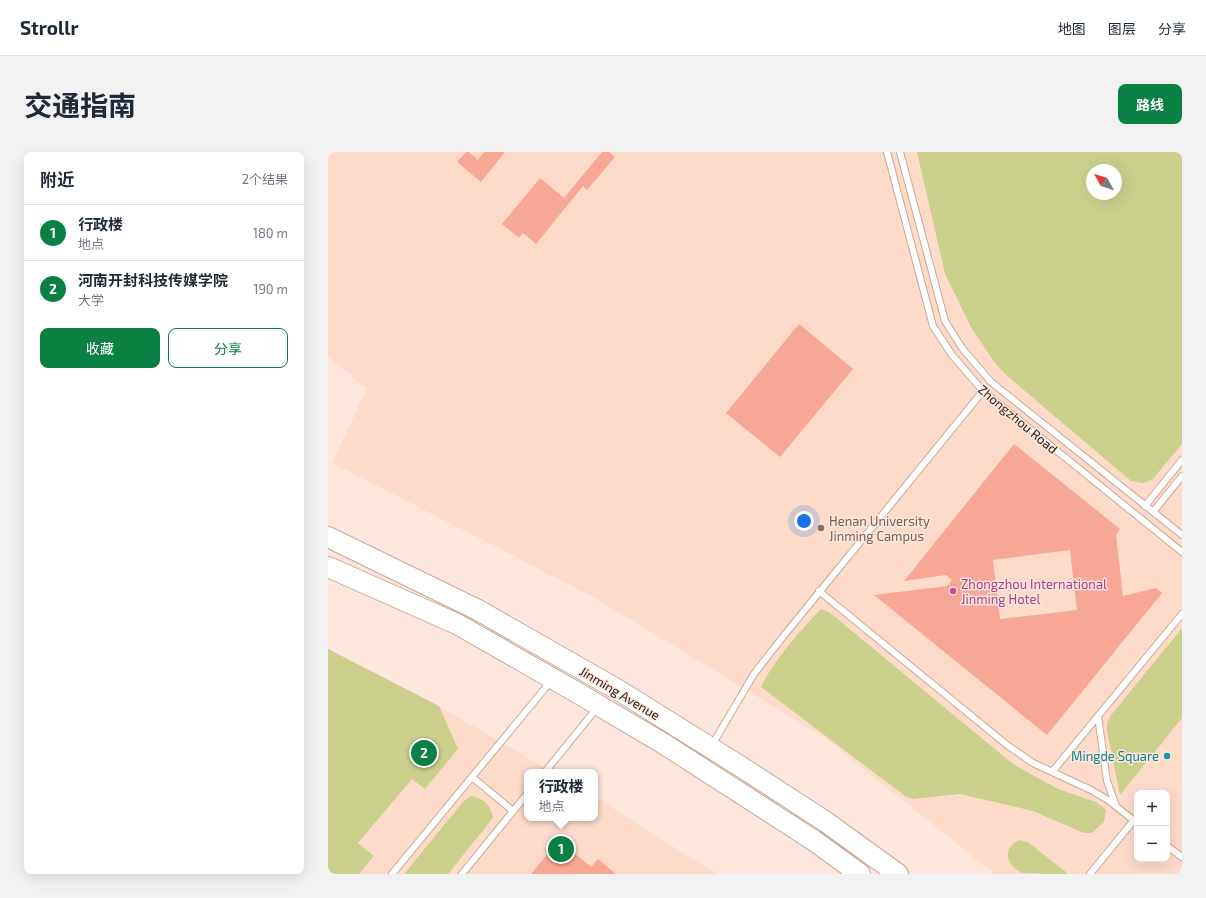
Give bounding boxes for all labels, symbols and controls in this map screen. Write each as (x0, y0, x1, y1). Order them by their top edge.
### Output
text: Strollr (20, 16, 79, 39)
text: 地图 (1058, 20, 1086, 37)
text: 图层 (1108, 20, 1136, 37)
text: 分享 (1158, 20, 1186, 37)
button: 路线 (1118, 84, 1182, 124)
text: 交通指南 (24, 88, 136, 122)
north arrow (1086, 164, 1122, 200)
text: 附近 (40, 169, 74, 189)
text: 2个结果 (242, 171, 288, 187)
text: 行政楼 (78, 215, 123, 233)
text: 1 (50, 225, 56, 241)
text: 180 m (253, 225, 288, 241)
text: 地点 (78, 236, 104, 252)
text: 河南开封科技传媒学院 (78, 271, 228, 289)
text: 2 (49, 281, 57, 297)
text: 190 m (253, 281, 288, 297)
text: 大学 (78, 292, 104, 308)
button: 收藏 (40, 328, 160, 368)
button: 分享 (168, 328, 288, 368)
street label: Zhongzhou Road (975, 381, 1061, 457)
your location (794, 511, 814, 531)
place label: Henan University Jinming Campus (829, 513, 930, 544)
marker: Henan University Jinming Campus (816, 523, 826, 533)
place label: Zhongzhou International Jinming Hotel (961, 576, 1107, 607)
marker: Zhongzhou International Jinming Hotel (948, 586, 958, 596)
street label: Jinming Avenue (577, 663, 663, 723)
pin: 2 (411, 738, 437, 768)
place label: Mingde Square (1071, 748, 1159, 764)
marker: Mingde Square (1162, 751, 1172, 761)
popup (524, 769, 598, 821)
text: 行政楼 (538, 777, 584, 795)
map controls (1134, 790, 1170, 862)
button: + (1134, 790, 1170, 826)
text: 地点 (538, 798, 565, 814)
button: − (1134, 826, 1170, 862)
pin: 1 (548, 834, 574, 864)

